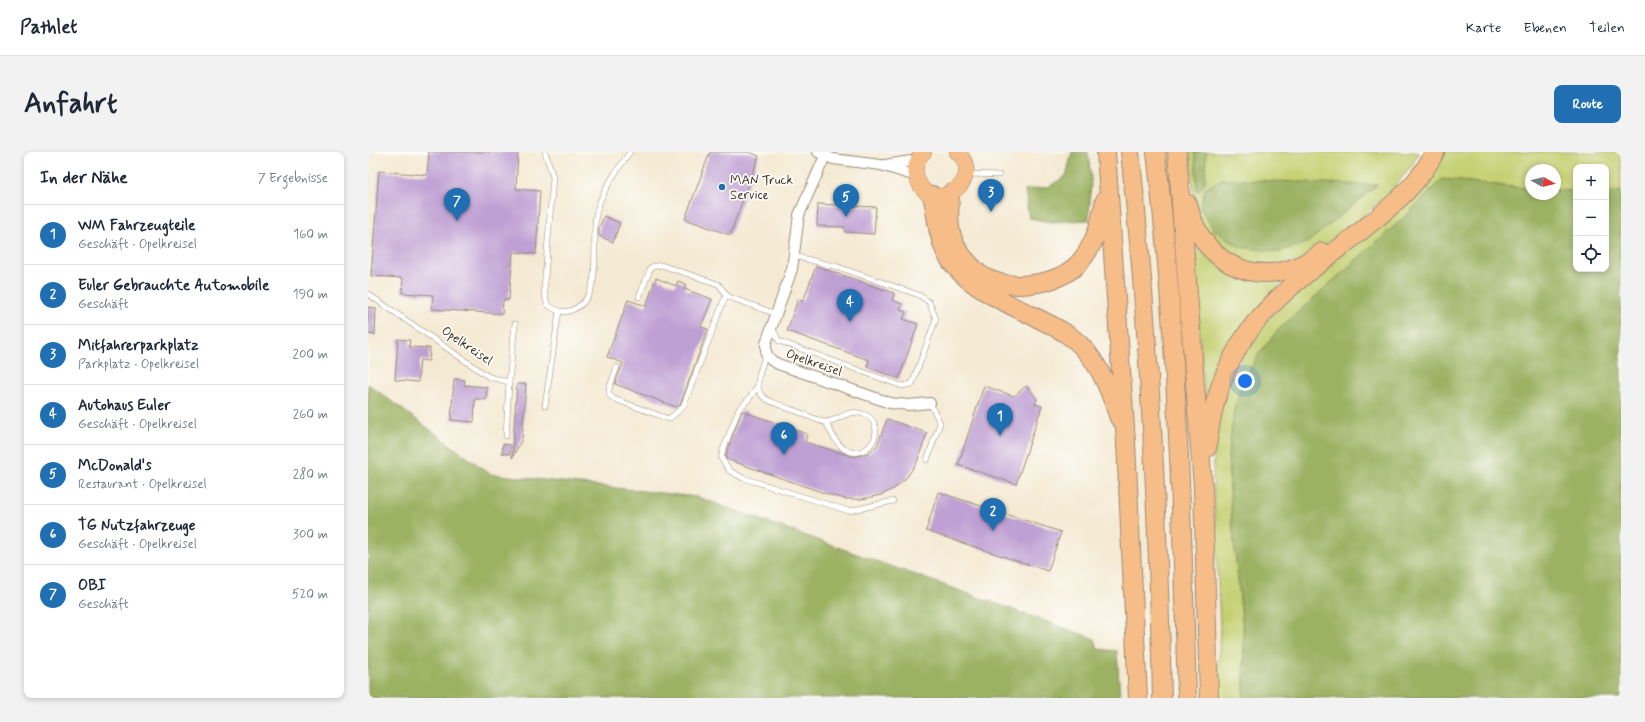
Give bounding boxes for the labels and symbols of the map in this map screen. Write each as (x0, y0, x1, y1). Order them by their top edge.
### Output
north arrow (1525, 164, 1561, 200)
place label: MAN Truck Service (730, 172, 794, 204)
pin: 3 (978, 179, 1004, 212)
marker: MAN Truck Service (717, 182, 727, 192)
pin: 5 (833, 184, 859, 217)
pin: 7 (444, 188, 470, 221)
pin: 4 (837, 289, 863, 322)
street label: Opelkreisel (438, 323, 496, 369)
street label: Opelkreisel (784, 345, 844, 381)
your location (1235, 371, 1255, 391)
pin: 1 (987, 403, 1013, 436)
pin: 6 (771, 422, 797, 455)
pin: 2 (980, 498, 1006, 531)

